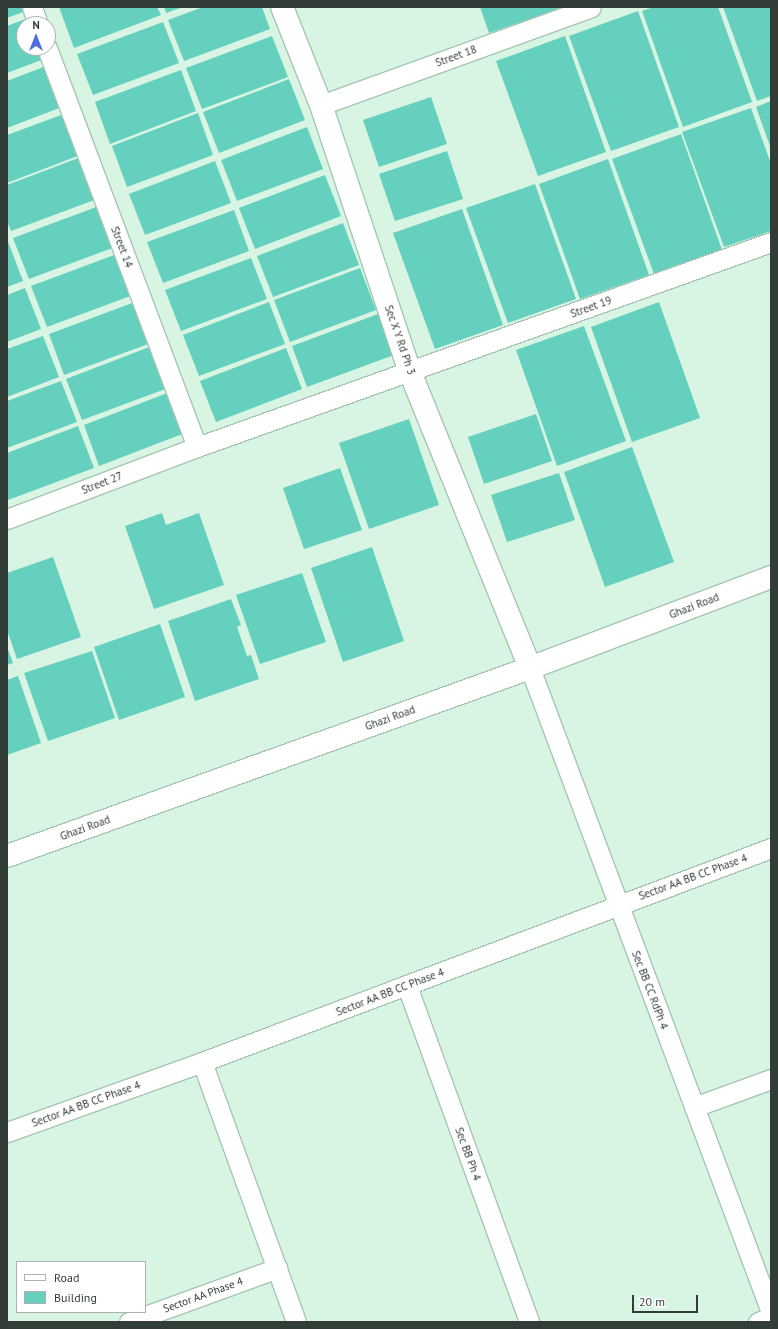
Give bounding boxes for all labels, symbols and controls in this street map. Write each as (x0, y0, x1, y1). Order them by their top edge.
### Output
north arrow (16, 16, 56, 56)
text: N (32, 18, 40, 32)
street label: Street 18 (434, 42, 478, 70)
street label: Street 14 (108, 225, 136, 269)
street label: Street 19 (569, 293, 613, 321)
street label: Sec X Y Rd Ph 3 (382, 303, 418, 377)
street label: Street 27 (80, 469, 124, 497)
street label: Ghazi Road (667, 590, 721, 622)
street label: Ghazi Road (363, 703, 417, 733)
street label: Ghazi Road (58, 813, 112, 843)
street label: Sector AA BB CC Phase 4 (636, 851, 750, 903)
street label: Sec BB CC RdPh 4 (629, 949, 671, 1031)
street label: Sector AA BB CC Phase 4 (333, 965, 447, 1019)
street label: Sector AA BB CC Phase 4 (29, 1078, 143, 1130)
street label: Sec BB Ph 4 (452, 1125, 484, 1183)
legend (16, 1261, 146, 1313)
text: Road (54, 1270, 79, 1285)
street label: Sector AA Phase 4 (161, 1274, 245, 1316)
scale bar (634, 1287, 700, 1313)
text: Building (54, 1290, 97, 1305)
text: 20 m (639, 1294, 665, 1309)

